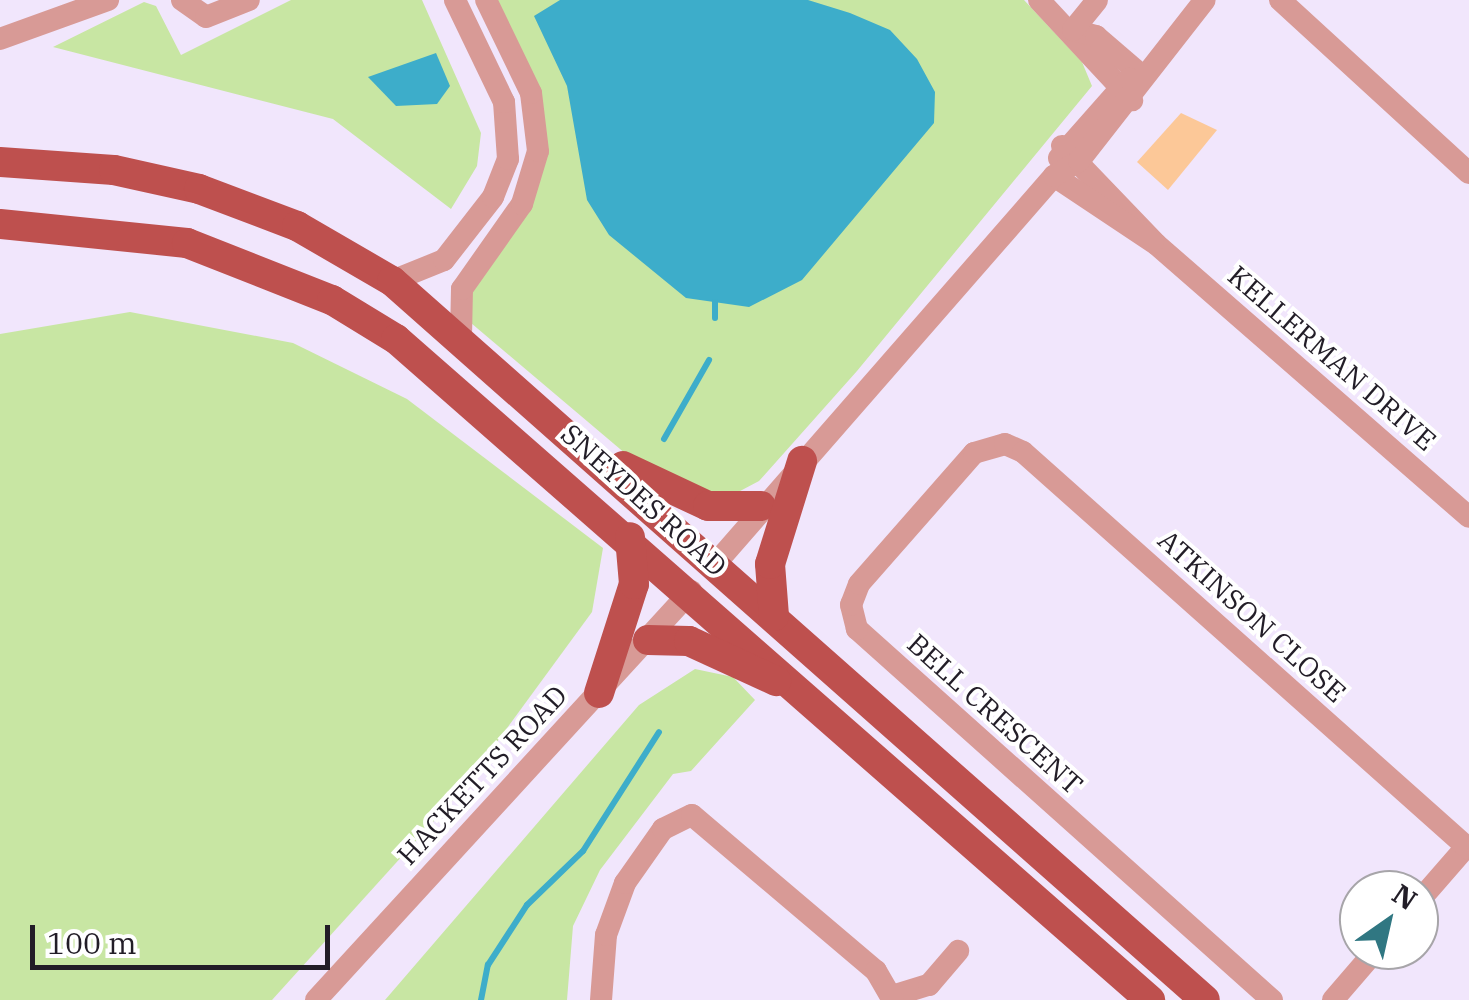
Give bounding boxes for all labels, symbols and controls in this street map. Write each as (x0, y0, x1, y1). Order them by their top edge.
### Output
street label: KELLERMAN DRIVE (1221, 259, 1443, 457)
street label: SNEYDES ROAD (554, 417, 734, 583)
street label: ATKINSON CLOSE (1151, 523, 1353, 709)
street label: BELL CRESCENT (901, 627, 1089, 801)
street label: HACKETTS ROAD (390, 678, 574, 872)
north arrow (1339, 870, 1439, 970)
text: N (1385, 875, 1424, 918)
scale bar (35, 905, 335, 967)
text: 100 m (47, 923, 137, 962)

